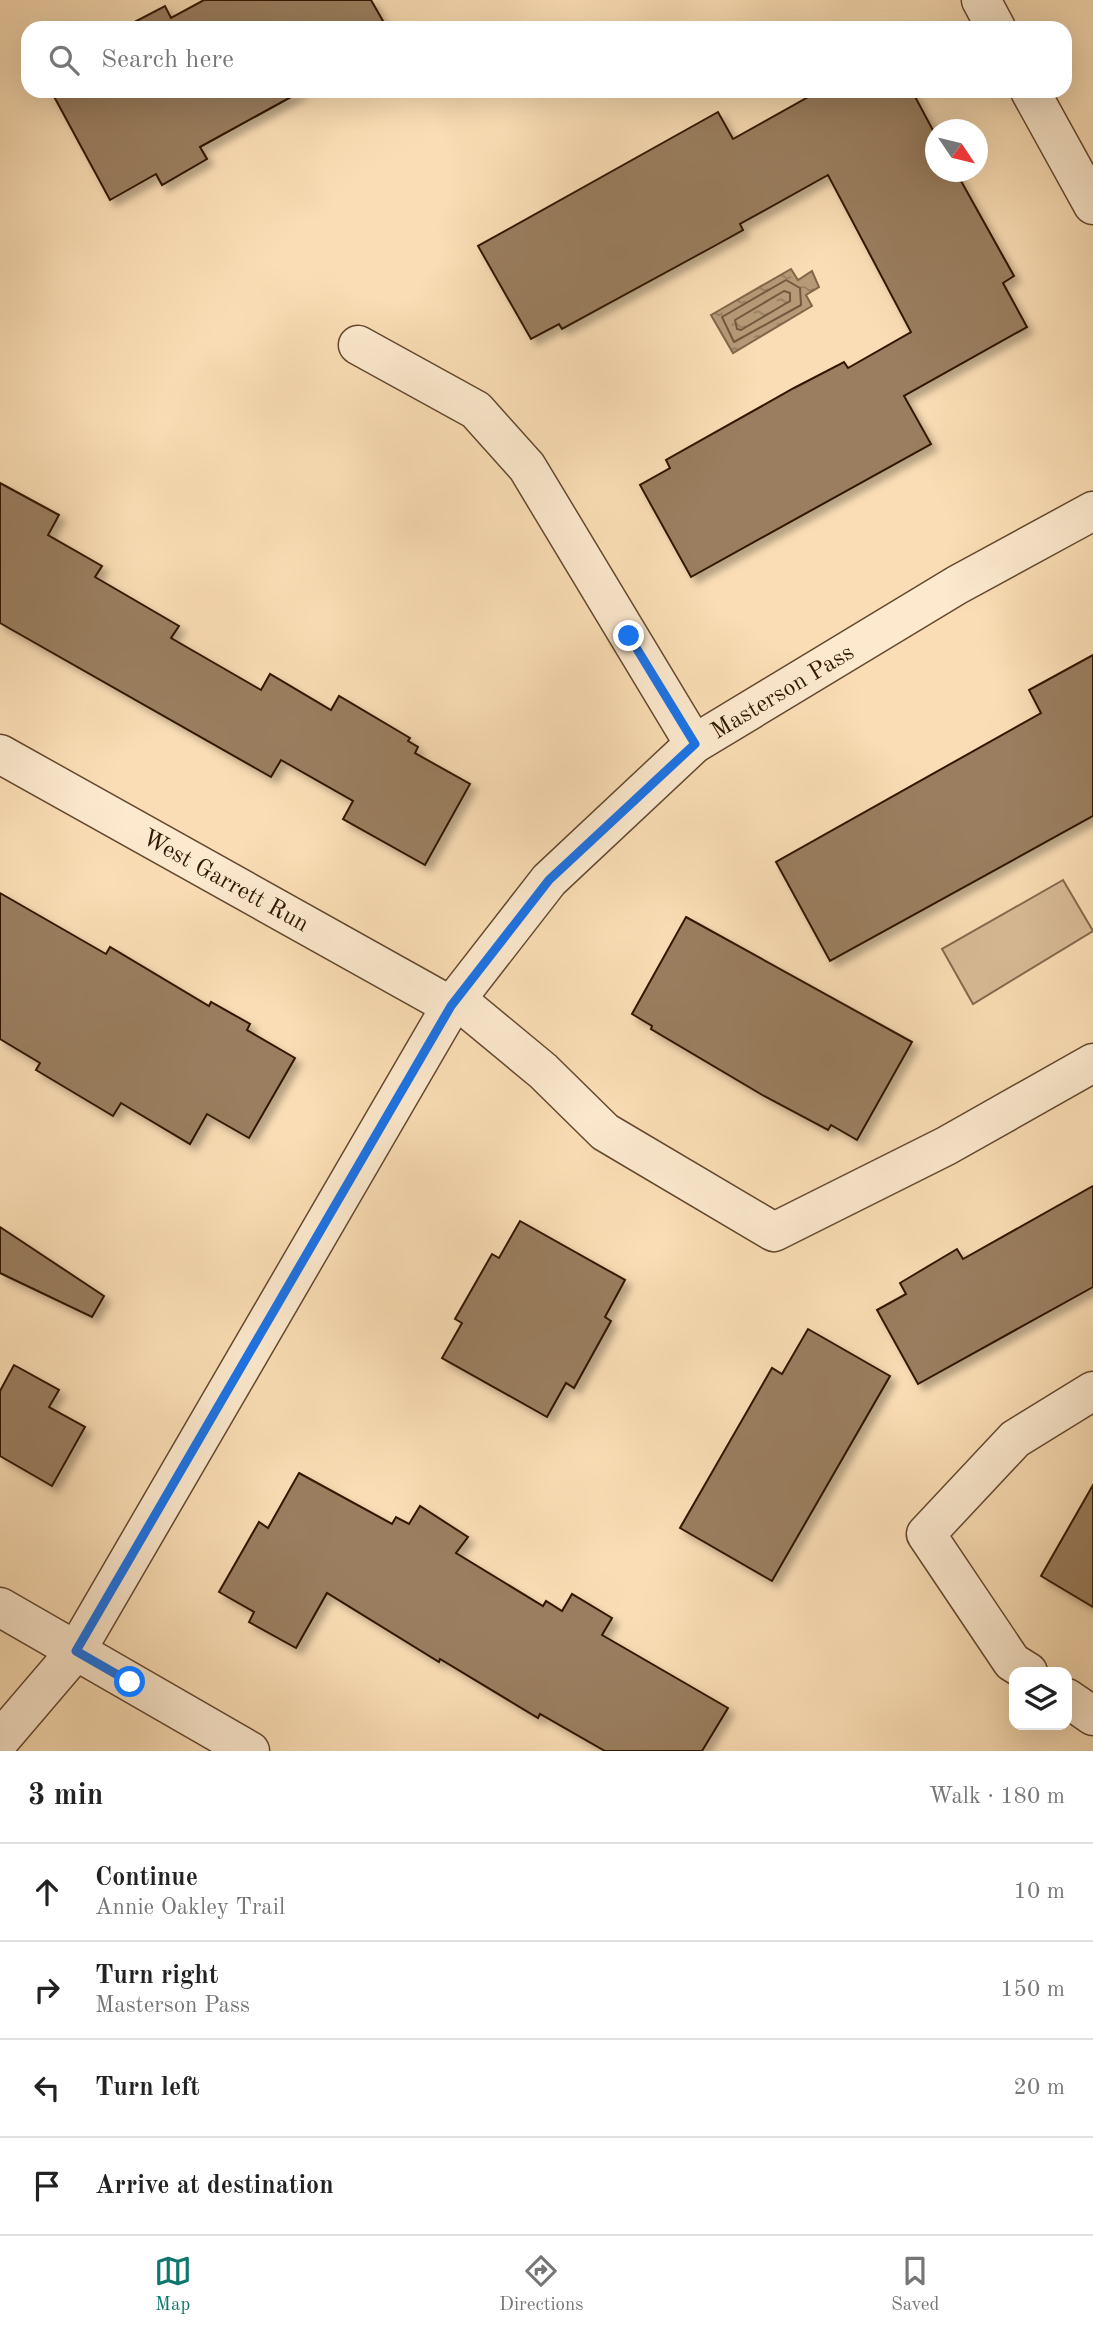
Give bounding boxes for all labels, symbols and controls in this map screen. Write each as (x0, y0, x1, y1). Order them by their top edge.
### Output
search box (21, 21, 1072, 98)
icon: search (45, 41, 83, 79)
text: Search here (101, 47, 234, 73)
north arrow (925, 119, 988, 182)
route end (613, 620, 644, 651)
street label: Masterson Pass (708, 641, 858, 745)
street label: West Garrett Run (138, 826, 312, 937)
route start (114, 1666, 145, 1697)
map controls (1009, 1667, 1072, 1730)
button: layers (1009, 1667, 1072, 1730)
text: 3 min (28, 1781, 103, 1811)
text: Walk · 180 m (929, 1785, 1065, 1808)
text: Continue (95, 1865, 198, 1891)
icon: ahead (28, 1873, 66, 1911)
text: 10 m (1014, 1880, 1065, 1903)
text: Annie Oakley Trail (95, 1896, 285, 1919)
text: Turn right (95, 1963, 218, 1989)
icon: right (28, 1971, 66, 2009)
text: 150 m (1000, 1978, 1065, 2001)
text: Masterson Pass (95, 1994, 250, 2017)
icon: left (28, 2069, 66, 2107)
text: Turn left (95, 2075, 200, 2101)
text: 20 m (1014, 2076, 1065, 2099)
icon: arrive (28, 2167, 66, 2205)
text: Arrive at destination (95, 2173, 334, 2199)
tab: Map (154, 2252, 192, 2317)
tab: Directions (499, 2252, 584, 2317)
tab: Saved (891, 2252, 939, 2317)

